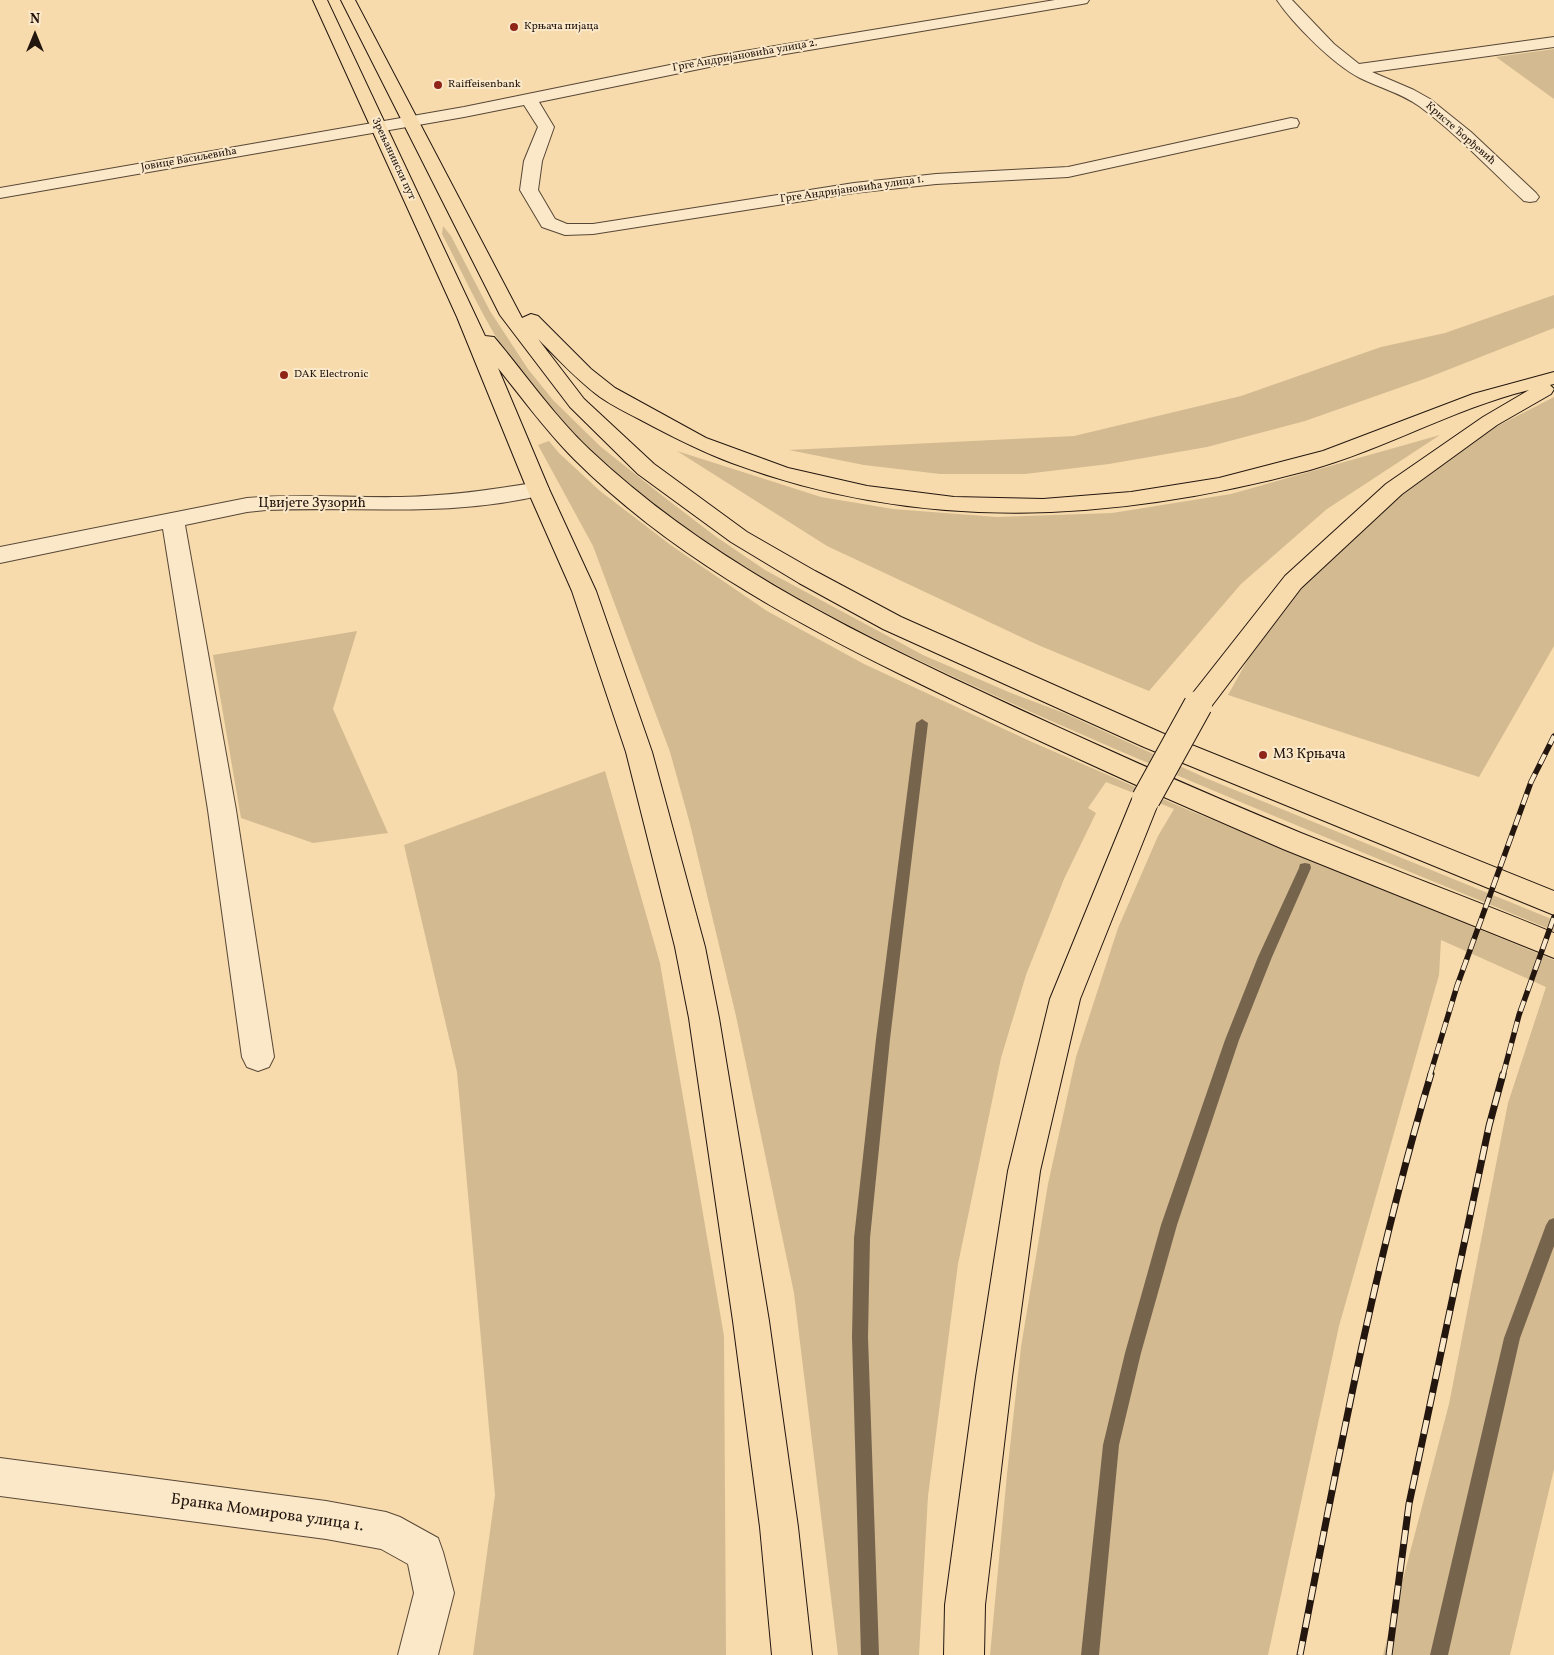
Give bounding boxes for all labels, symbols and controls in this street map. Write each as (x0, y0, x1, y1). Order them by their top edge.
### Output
north arrow (10, 10, 60, 60)
text: N (30, 10, 40, 29)
place label: Крњача пијаца (524, 20, 599, 34)
marker: Крњача пијаца (508, 21, 520, 33)
street label: Грге Андријановића улица 2. (672, 37, 818, 75)
place label: Raiffeisenbank (448, 78, 521, 92)
marker: Raiffeisenbank (432, 79, 444, 91)
street label: Кристе Ђорђевић (1422, 100, 1498, 168)
street label: Зрењанински пут (368, 116, 418, 202)
street label: Јовице Васиљевића (140, 145, 238, 175)
street label: Грге Андријановића улица 1. (779, 173, 925, 207)
place label: DAK Electronic (294, 368, 368, 382)
marker: DAK Electronic (278, 369, 290, 381)
street label: Цвијете Зузорић (258, 496, 366, 512)
place label: МЗ Крњача (1273, 747, 1346, 763)
marker: МЗ Крњача (1257, 749, 1269, 761)
street label: Бранка Момирова улица 1. (169, 1491, 365, 1537)

